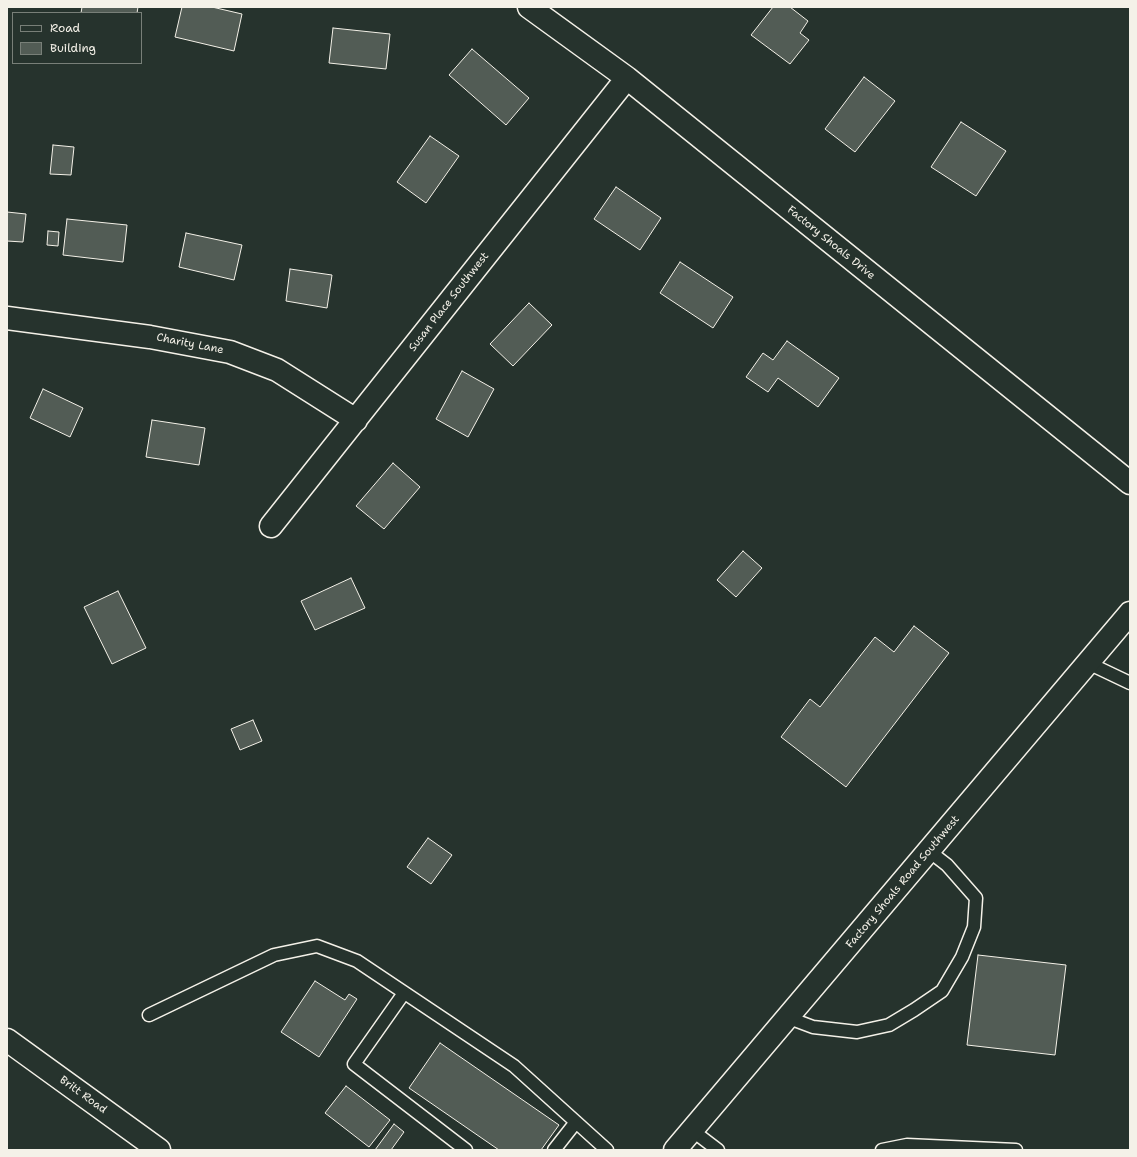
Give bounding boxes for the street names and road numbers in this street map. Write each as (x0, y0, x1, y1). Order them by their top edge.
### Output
street label: Factory Shoals Drive (784, 203, 878, 283)
street label: Susan Place Southwest (406, 250, 492, 354)
street label: Charity Lane (155, 331, 225, 357)
street label: Factory Shoals Road Southwest (843, 813, 963, 951)
street label: Britt Road (57, 1073, 109, 1117)

